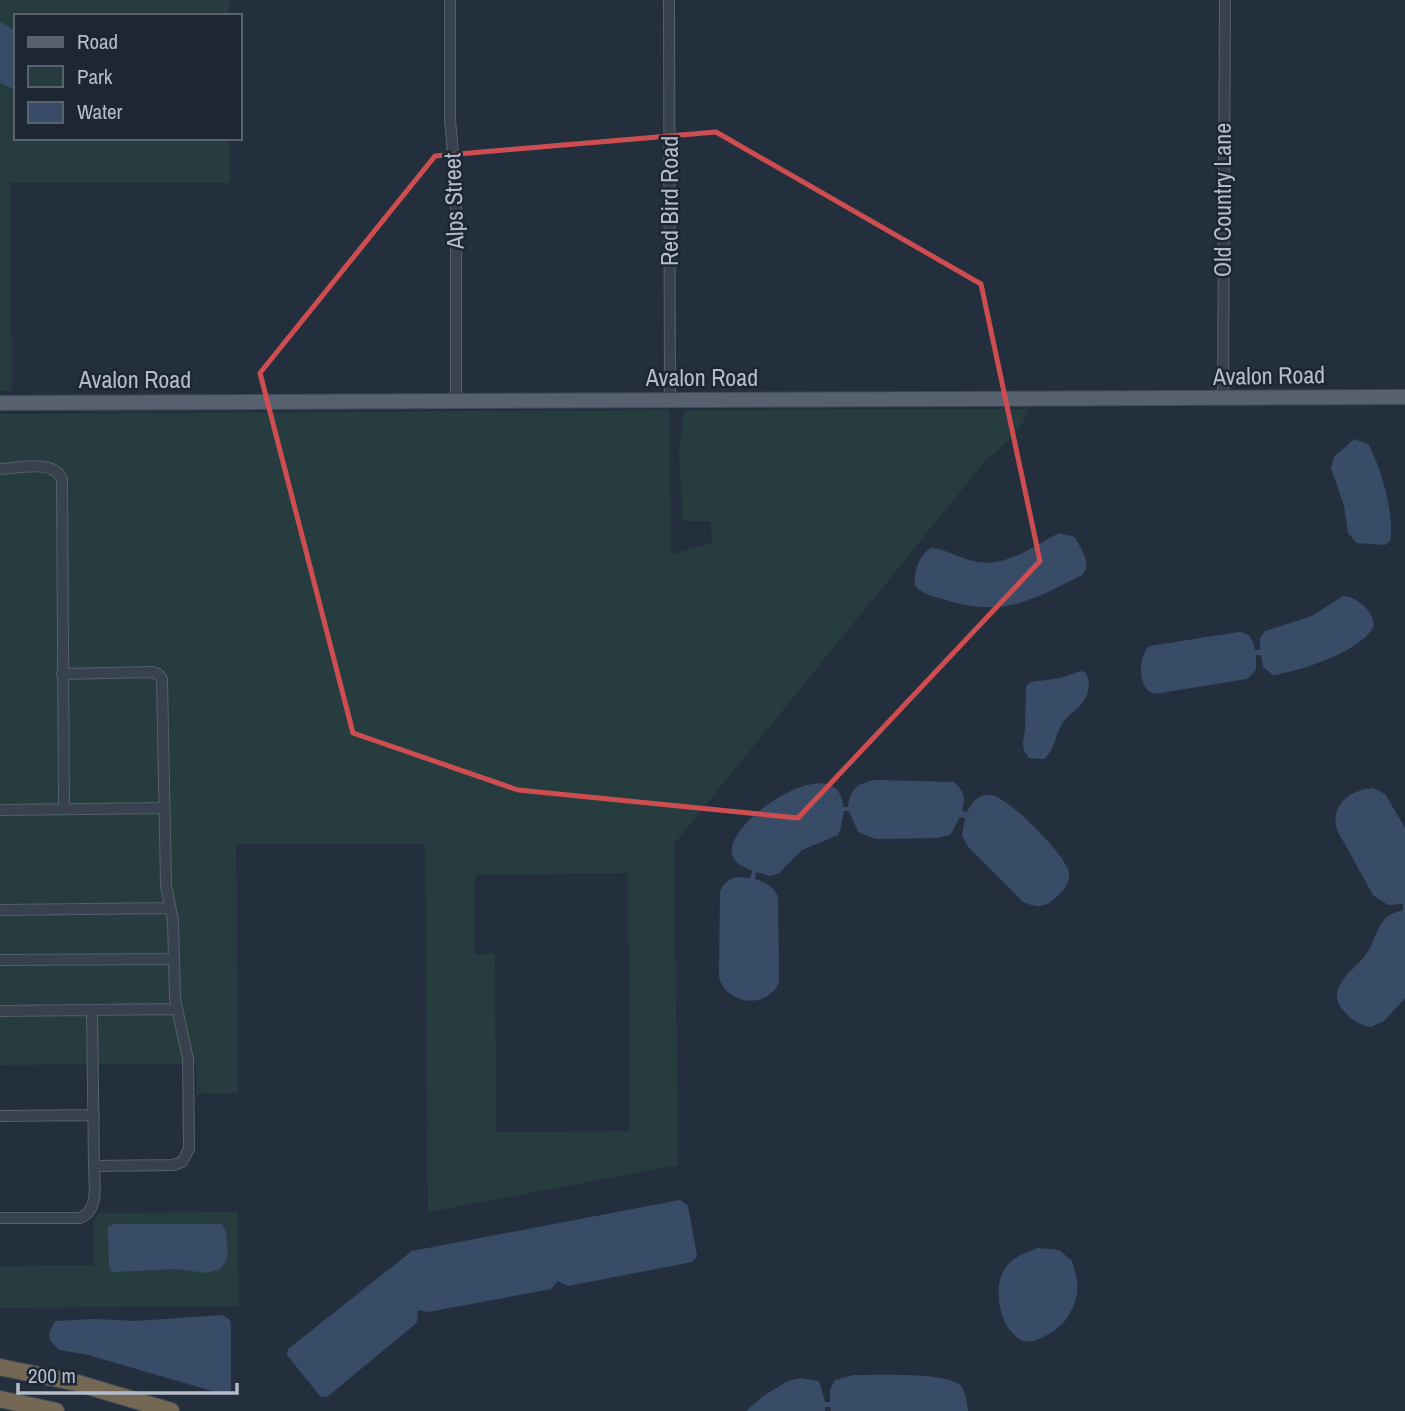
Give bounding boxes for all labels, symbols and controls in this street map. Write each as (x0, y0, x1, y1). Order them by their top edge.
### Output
legend (14, 14, 242, 140)
text: Road (77, 27, 118, 56)
text: Park (77, 62, 113, 91)
text: Water (77, 97, 123, 126)
street label: Old Country Lane (1206, 123, 1238, 277)
street label: Red Bird Road (653, 136, 685, 266)
street label: Alps Street (435, 152, 471, 251)
street label: Avalon Road (1212, 358, 1325, 392)
street label: Avalon Road (645, 361, 758, 393)
street label: Avalon Road (78, 363, 191, 395)
scale bar (18, 1352, 236, 1396)
text: 200 m (28, 1361, 76, 1390)

